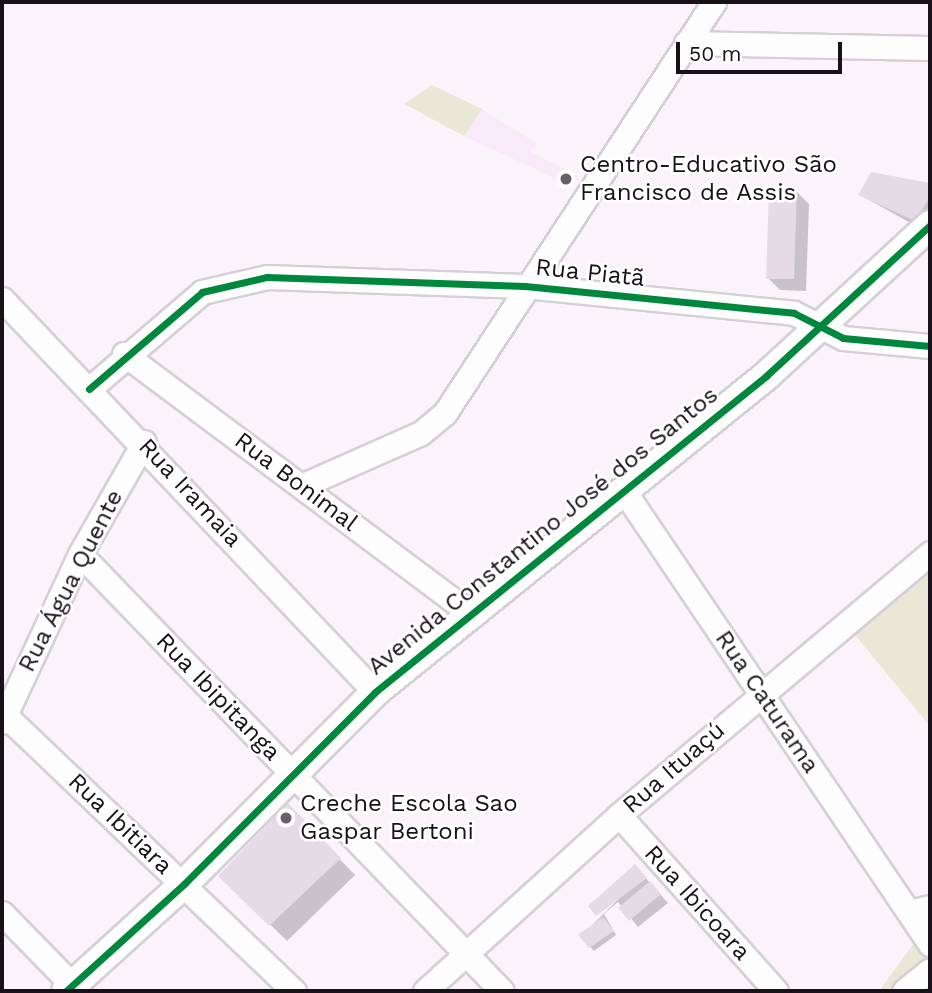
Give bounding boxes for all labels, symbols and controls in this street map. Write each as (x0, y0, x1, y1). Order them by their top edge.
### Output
scale bar (680, 28, 846, 72)
text: 50 m (689, 41, 741, 66)
place label: Centro-Educativo São Francisco de Assis (580, 151, 837, 207)
marker: Centro-Educativo São Francisco de Assis (558, 171, 574, 187)
street label: Rua Piatã (534, 253, 646, 293)
street label: Avenida Constantino José dos Santos (362, 380, 724, 682)
street label: Rua Bonimal (228, 426, 364, 538)
street label: Rua Iramaia (132, 432, 248, 554)
street label: Rua Água Quente (12, 484, 130, 678)
street label: Rua Caturama (709, 625, 825, 779)
street label: Rua Ibipitanga (150, 627, 286, 767)
street label: Rua Ituaçú (617, 716, 731, 820)
street label: Rua Ibitiara (62, 767, 178, 881)
place label: Creche Escola Sao Gaspar Bertoni (300, 790, 518, 846)
marker: Creche Escola Sao Gaspar Bertoni (278, 810, 294, 826)
street label: Rua Ibicoara (638, 839, 756, 967)

